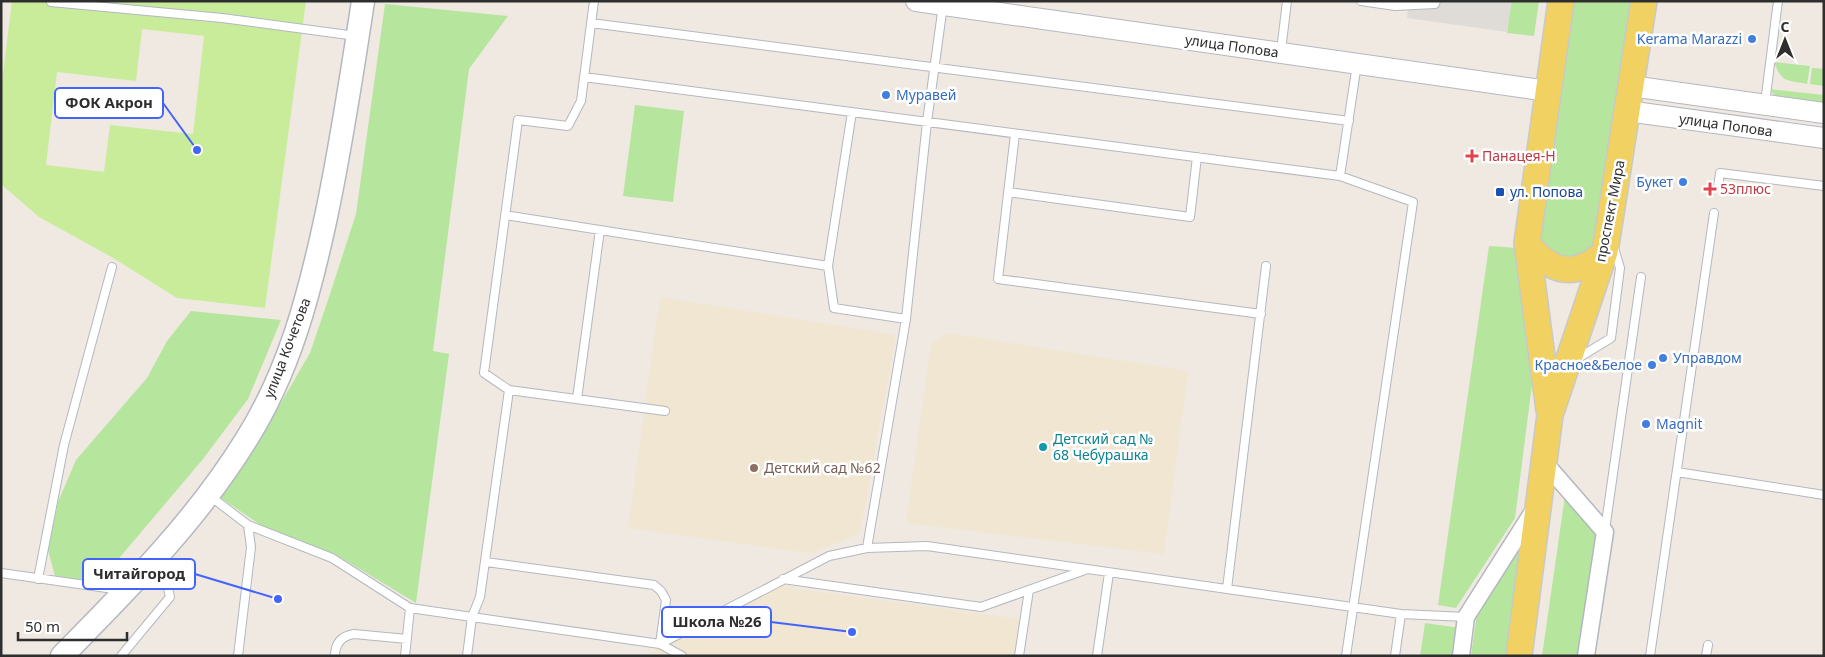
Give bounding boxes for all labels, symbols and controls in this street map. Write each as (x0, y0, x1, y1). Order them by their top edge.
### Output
north arrow (1760, 15, 1810, 65)
text: С (1780, 17, 1790, 36)
place label: Kerama Marazzi (1637, 29, 1742, 48)
street label: улица Попова (1184, 30, 1280, 61)
marker: Kerama Marazzi (1746, 33, 1758, 45)
place label: Муравей (896, 85, 956, 104)
callout: ФОК Акрон (55, 88, 163, 118)
marker: Муравей (880, 89, 892, 101)
text: ФОК Акрон (65, 92, 153, 112)
street label: улица Попова (1678, 109, 1774, 140)
place label: Панацея-Н (1482, 146, 1556, 165)
marker: Панацея-Н (1466, 150, 1478, 162)
street label: проспект Мира (1590, 158, 1629, 264)
place label: Букет (1636, 172, 1673, 191)
marker: Букет (1677, 176, 1689, 188)
place label: 53плюс (1720, 179, 1771, 198)
place label: ул. Попова (1510, 182, 1583, 201)
marker: 53плюс (1704, 183, 1716, 195)
marker: ул. Попова (1494, 186, 1506, 198)
street label: улица Кочетова (259, 295, 314, 401)
place label: Управдом (1673, 348, 1742, 367)
marker: Управдом (1657, 352, 1669, 364)
place label: Красное&Белое (1535, 355, 1642, 374)
marker: Красное&Белое (1646, 359, 1658, 371)
place label: Magnit (1656, 414, 1702, 433)
marker: Magnit (1640, 418, 1652, 430)
place label: Детский сад № 68 Чебурашка (1053, 429, 1154, 464)
marker: Детский сад № 68 Чебурашка (1037, 441, 1049, 453)
place label: Детский сад №62 (764, 458, 881, 477)
marker: Детский сад №62 (748, 462, 760, 474)
callout: Читайгород (83, 559, 195, 589)
text: Читайгород (93, 563, 185, 583)
callout: Школа №26 (662, 607, 771, 637)
scale bar (18, 610, 126, 642)
text: Школа №26 (672, 611, 762, 631)
text: 50 m (25, 616, 60, 636)

